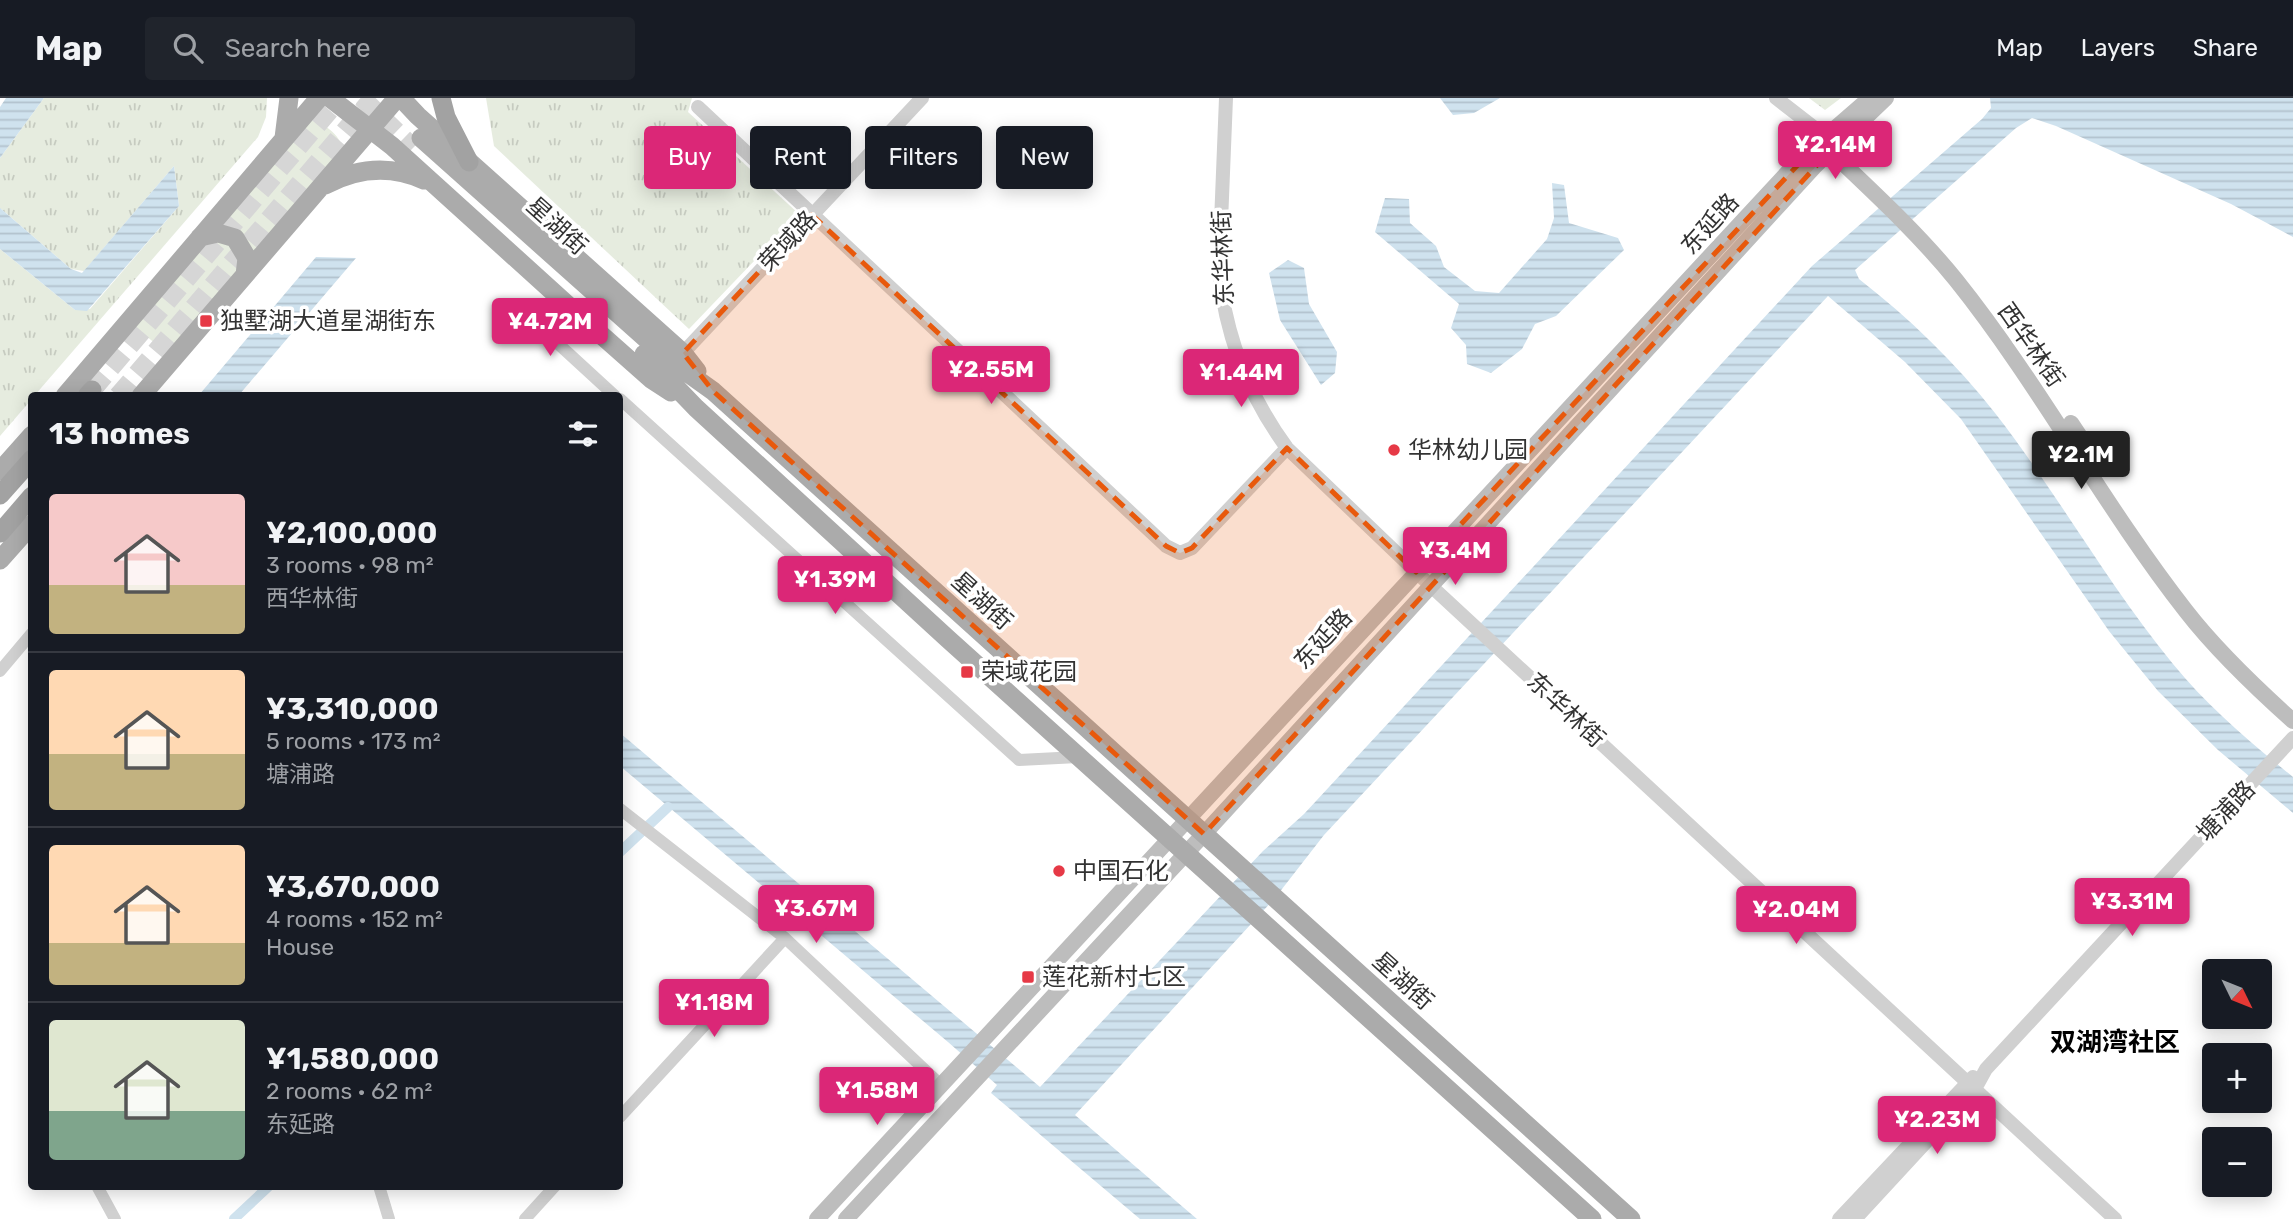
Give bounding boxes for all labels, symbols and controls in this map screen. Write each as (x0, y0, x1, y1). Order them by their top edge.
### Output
search box (145, 17, 635, 80)
text: Map (35, 29, 103, 68)
icon: search (169, 29, 207, 67)
text: Search here (225, 33, 370, 64)
text: Map (1996, 34, 2043, 62)
text: Layers (2081, 34, 2155, 62)
text: Share (2193, 34, 2258, 62)
pin: ¥2.14M (1778, 122, 1892, 181)
chip: Buy (644, 126, 736, 189)
chip: Rent (750, 126, 851, 189)
chip: Filters (865, 126, 982, 189)
chip: New (996, 126, 1093, 189)
text: ¥2.14M (1794, 130, 1876, 158)
street label: 东延路 (1676, 188, 1744, 260)
street label: 星湖街 (521, 192, 593, 260)
street label: 荣域路 (753, 205, 823, 277)
street label: 东华林街 (1207, 210, 1239, 306)
street label: 西华林街 (1992, 298, 2070, 392)
pin: ¥4.72M (493, 299, 607, 358)
place label: 独墅湖大道星湖街东 (220, 307, 436, 335)
text: ¥4.72M (508, 307, 592, 335)
marker: 独墅湖大道星湖街东 (198, 313, 214, 329)
pin: ¥2.55M (934, 346, 1048, 406)
pin: ¥1.44M (1184, 350, 1298, 409)
text: ¥2.55M (948, 355, 1034, 383)
text: ¥1.44M (1199, 358, 1283, 386)
icon: filters (564, 415, 602, 453)
text: 13 homes (49, 416, 190, 452)
pin: ¥2.1M (2032, 432, 2130, 491)
place label: 华林幼儿园 (1408, 436, 1528, 464)
text: ¥2.1M (2048, 440, 2114, 468)
marker: 华林幼儿园 (1386, 442, 1402, 458)
text: ¥2,100,000 (266, 515, 437, 551)
icon: home (105, 522, 189, 606)
pin: ¥3.4M (1406, 528, 1504, 587)
text: ¥3.4M (1419, 536, 1491, 564)
text: 3 rooms · 98 m² (266, 551, 434, 579)
pin: ¥1.39M (778, 556, 892, 616)
text: ¥1.39M (794, 565, 876, 593)
street label: 星湖街 (946, 567, 1018, 635)
text: 西华林街 (266, 584, 358, 612)
street label: 东延路 (1288, 603, 1358, 675)
place label: 荣域花园 (981, 658, 1077, 686)
marker: 荣域花园 (959, 664, 975, 680)
street label: 东华林街 (1521, 667, 1611, 753)
text: ¥3,310,000 (266, 691, 439, 727)
icon: home (105, 698, 189, 782)
text: 5 rooms · 173 m² (266, 727, 441, 755)
text: 塘浦路 (266, 760, 335, 788)
street label: 塘浦路 (2191, 775, 2261, 847)
place label: 中国石化 (1073, 857, 1169, 885)
marker: 中国石化 (1051, 863, 1067, 879)
text: ¥3,670,000 (266, 869, 440, 905)
icon: home (105, 873, 189, 957)
pin: ¥3.31M (2075, 878, 2189, 938)
pin: ¥3.67M (759, 886, 873, 945)
pin: ¥2.04M (1739, 886, 1853, 946)
text: ¥3.31M (2091, 887, 2173, 915)
text: ¥3.67M (774, 894, 858, 922)
text: ¥2.04M (1752, 895, 1840, 923)
text: 4 rooms · 152 m² (266, 905, 443, 933)
text: House (266, 933, 334, 961)
street label: 星湖街 (1367, 947, 1439, 1015)
north arrow (2202, 959, 2272, 1029)
map controls (2202, 959, 2272, 1197)
place label: 莲花新村七区 (1042, 963, 1186, 991)
marker: 莲花新村七区 (1020, 969, 1036, 985)
pin: ¥1.18M (657, 979, 771, 1039)
text: ¥1.18M (675, 988, 753, 1016)
district label: 双湖湾社区 (2050, 1027, 2180, 1058)
text: ¥1,580,000 (266, 1041, 439, 1077)
button: + (2202, 1043, 2272, 1113)
icon: home (105, 1048, 189, 1132)
pin: ¥1.58M (820, 1068, 934, 1127)
text: ¥1.58M (835, 1076, 919, 1104)
text: 2 rooms · 62 m² (266, 1077, 432, 1105)
pin: ¥2.23M (1880, 1096, 1994, 1156)
text: ¥2.23M (1894, 1105, 1980, 1133)
text: 东延路 (266, 1110, 335, 1138)
button: − (2202, 1127, 2272, 1197)

